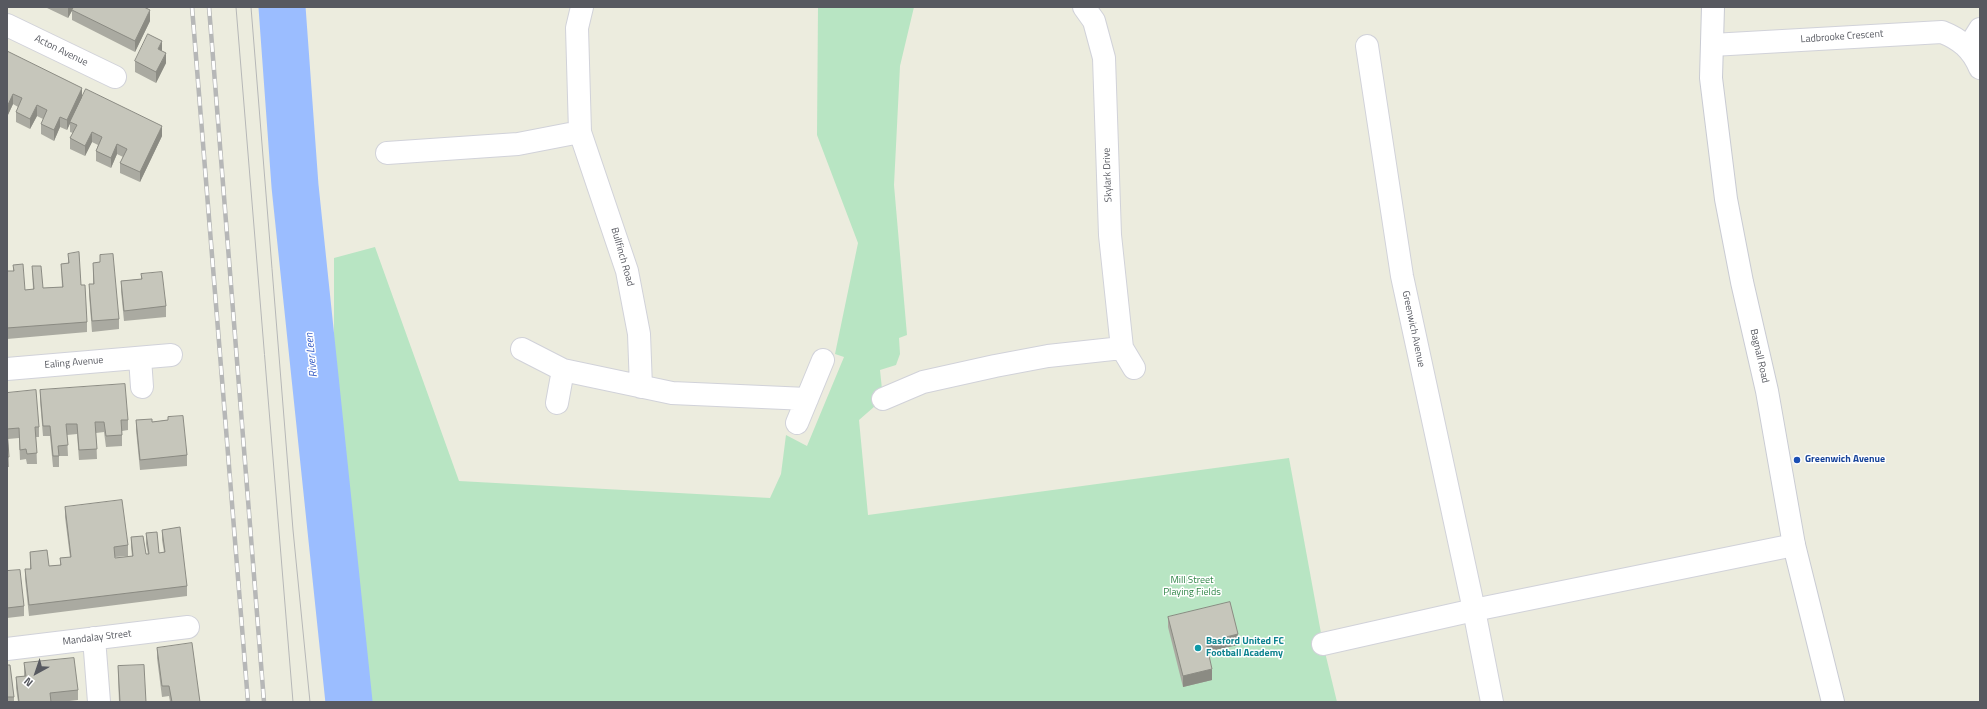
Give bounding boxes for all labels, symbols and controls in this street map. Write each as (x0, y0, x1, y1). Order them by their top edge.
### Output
street label: Ladbrooke Crescent (1800, 28, 1884, 46)
street label: Acton Avenue (32, 33, 90, 69)
street label: Skylark Drive (1101, 147, 1115, 203)
street label: Bullfinch Road (608, 226, 636, 288)
street label: Greenwich Avenue (1399, 290, 1427, 368)
street label: Bagnall Road (1747, 328, 1771, 384)
water label: River Leen (303, 332, 321, 378)
street label: Ealing Avenue (44, 354, 104, 372)
place label: Greenwich Avenue (1805, 454, 1885, 466)
marker: Greenwich Avenue (1792, 455, 1802, 465)
park label: Mill Street Playing Fields (1163, 575, 1221, 598)
street label: Mandalay Street (62, 628, 132, 648)
place label: Basford United FC Football Academy (1206, 636, 1284, 660)
marker: Basford United FC Football Academy (1193, 643, 1203, 653)
north arrow (16, 653, 56, 693)
text: N (20, 674, 36, 691)

